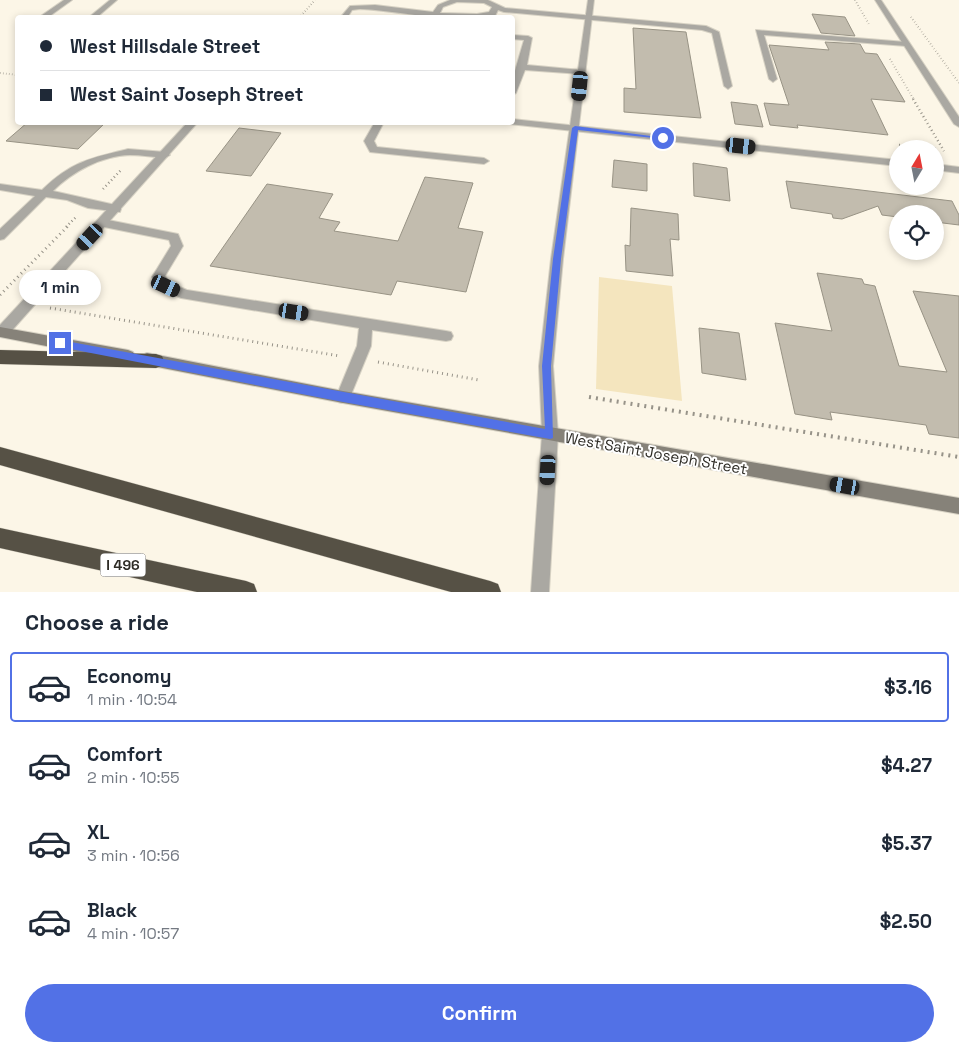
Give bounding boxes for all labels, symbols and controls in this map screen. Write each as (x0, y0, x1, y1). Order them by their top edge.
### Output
text: West Hillsdale Street (70, 34, 260, 59)
car (570, 70, 589, 102)
text: West Saint Joseph Street (70, 82, 303, 107)
route start (652, 127, 674, 149)
car (725, 137, 756, 155)
north arrow (889, 140, 944, 195)
map controls (889, 140, 944, 260)
button: locate (889, 205, 944, 260)
car (74, 221, 105, 253)
callout: 1 min (19, 270, 101, 306)
car (149, 273, 182, 299)
text: 1 min (40, 277, 80, 298)
car (278, 302, 309, 322)
route end (49, 332, 71, 354)
street label: West Saint Joseph Street (563, 428, 749, 478)
car (539, 455, 556, 485)
car (828, 476, 861, 496)
road number: I 496 (100, 554, 146, 576)
text: Choose a ride (25, 608, 169, 636)
text: Economy (87, 664, 171, 689)
icon: car (27, 665, 72, 710)
text: $3.16 (884, 675, 932, 700)
text: 1 min · 10:54 (87, 689, 177, 710)
text: Comfort (87, 742, 163, 767)
icon: car (27, 743, 72, 788)
text: $4.27 (881, 753, 932, 778)
text: 2 min · 10:55 (87, 767, 180, 788)
text: XL (87, 820, 110, 845)
icon: car (27, 821, 72, 866)
text: $5.37 (881, 831, 932, 856)
text: 3 min · 10:56 (87, 845, 180, 866)
text: Black (87, 898, 137, 923)
icon: car (27, 899, 72, 944)
text: $2.50 (880, 909, 932, 934)
text: 4 min · 10:57 (87, 923, 179, 944)
button: Confirm (25, 984, 934, 1042)

